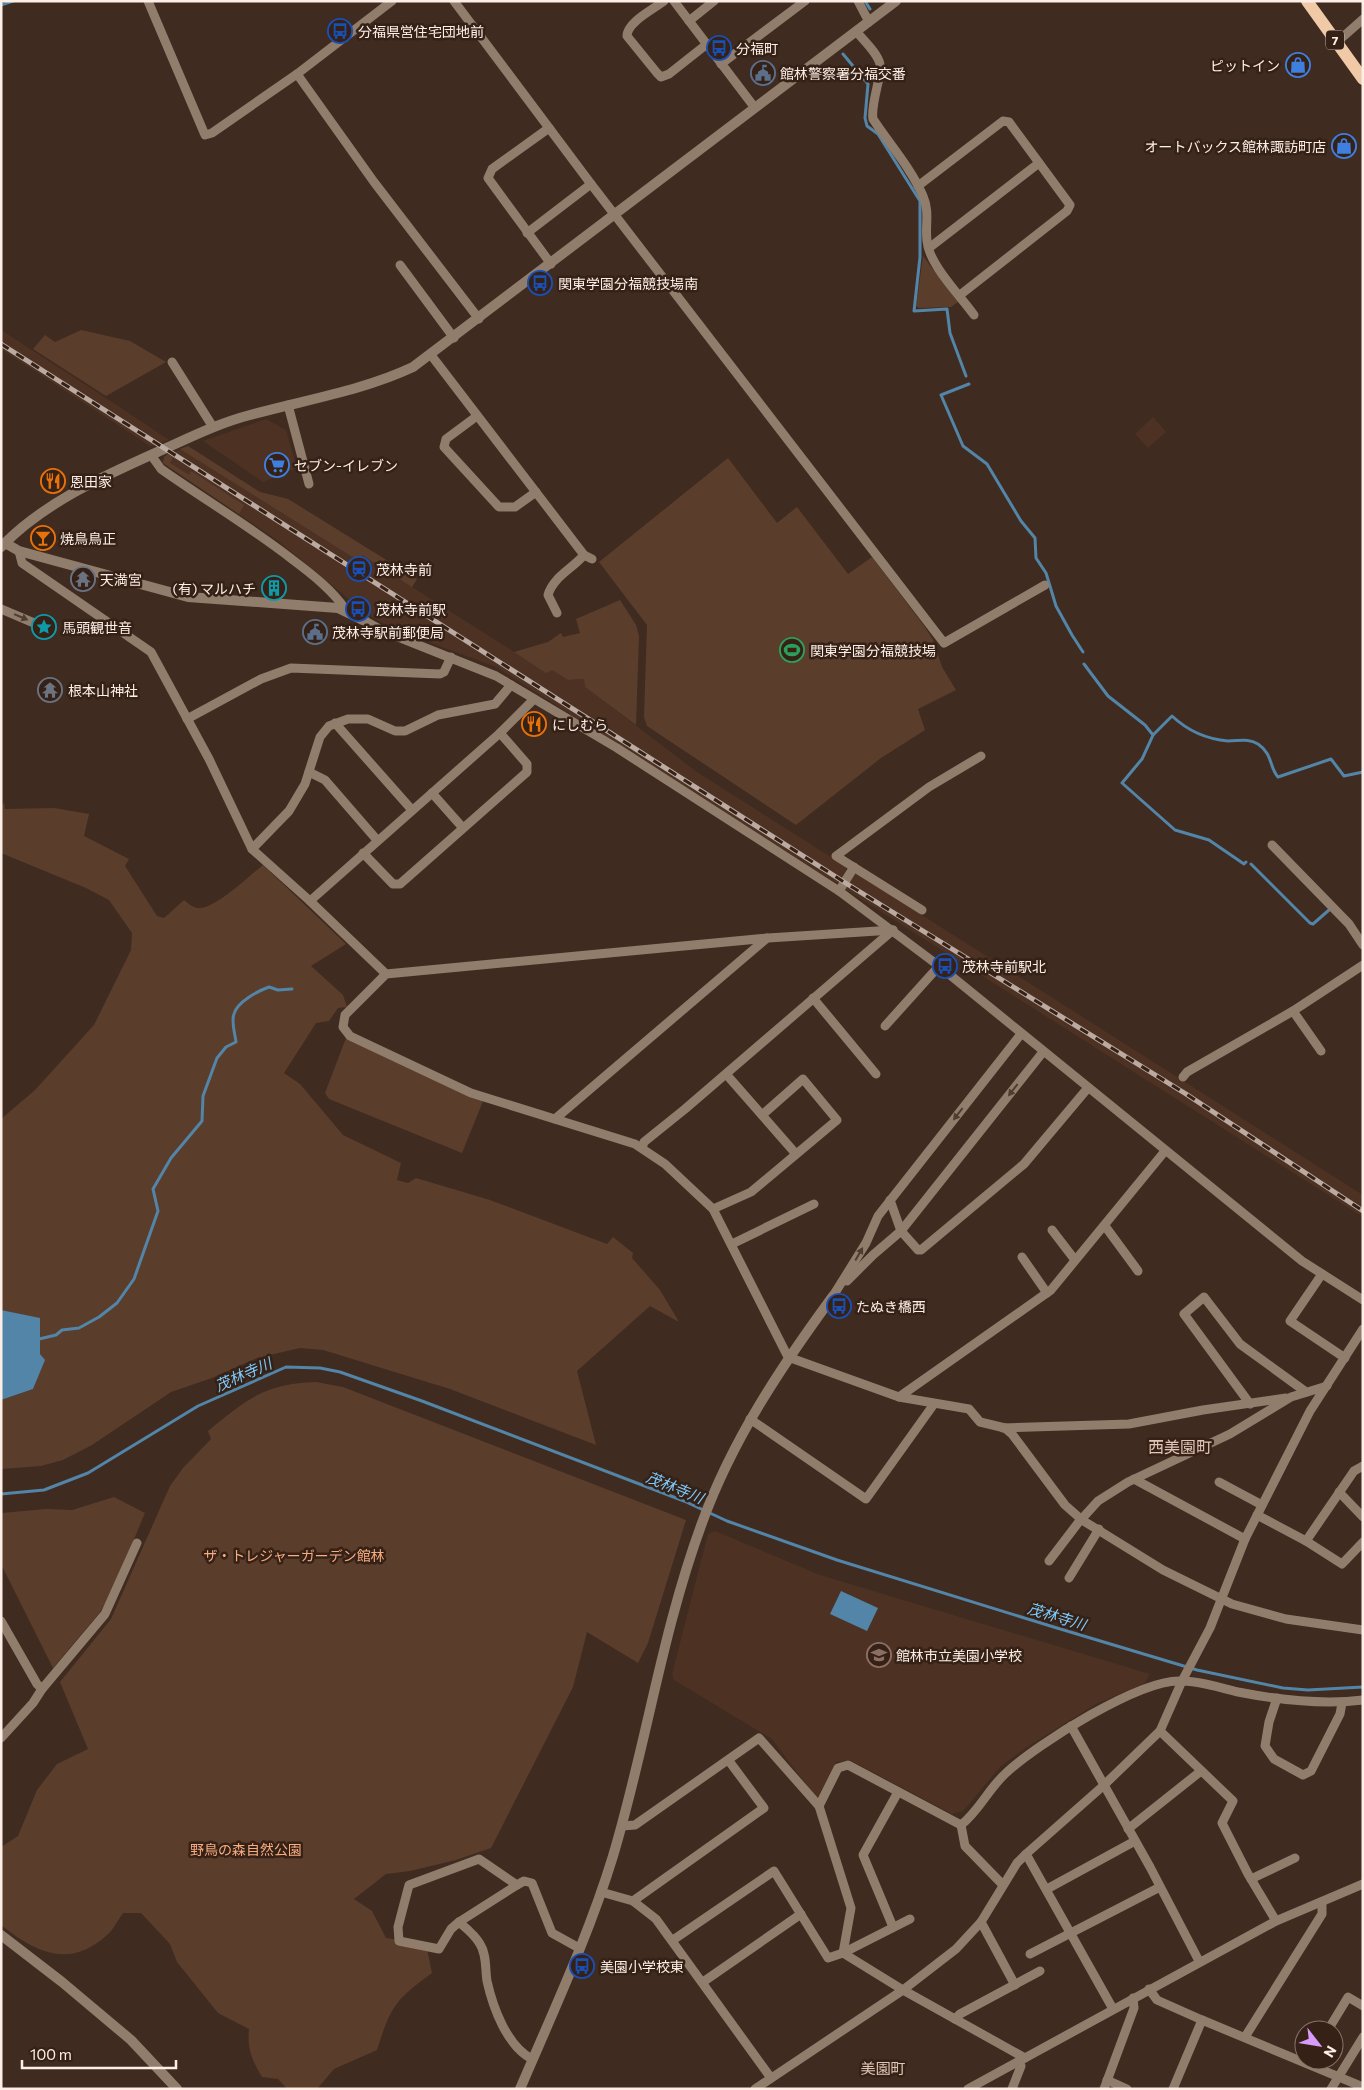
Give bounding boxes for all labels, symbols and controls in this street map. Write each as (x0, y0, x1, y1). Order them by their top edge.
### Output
bus stop icon: 分福県営住宅団地前 (327, 18, 353, 44)
place label: 分福県営住宅団地前 (358, 23, 484, 40)
road number: 7 (1326, 30, 1344, 50)
bus stop icon: 分福町 (706, 35, 732, 61)
place label: 分福町 (736, 40, 778, 57)
shop icon: ピットイン (1285, 52, 1311, 78)
place label: ピットイン (1210, 57, 1280, 74)
public building icon: 館林警察署分福交番 (750, 60, 776, 86)
place label: 館林警察署分福交番 (780, 65, 906, 82)
shop icon: オートバックス館林諏訪町店 (1331, 133, 1357, 159)
place label: オートバックス館林諏訪町店 (1144, 138, 1326, 155)
bus stop icon: 関東学園分福競技場南 (527, 270, 553, 296)
place label: 関東学園分福競技場南 (558, 275, 698, 292)
supermarket icon: セブン-イレブン (264, 452, 290, 478)
place label: セブン-イレブン (294, 457, 398, 474)
restaurant icon: 恩田家 (40, 468, 66, 494)
place label: 恩田家 (70, 473, 112, 490)
bar icon: 焼鳥鳥正 (30, 525, 56, 551)
place label: 焼鳥鳥正 (60, 530, 116, 547)
station icon: 茂林寺前 (346, 556, 372, 582)
place label: 茂林寺前 (376, 561, 432, 578)
temple icon: 天満宮 (70, 566, 96, 592)
place label: 天満宮 (100, 571, 142, 588)
building icon: (有) マルハチ (261, 575, 287, 601)
place label: (有) マルハチ (173, 580, 256, 597)
bus stop icon: 茂林寺前駅 (345, 596, 371, 622)
place label: 茂林寺前駅 (376, 601, 446, 618)
one-way arrow (14, 614, 28, 622)
place icon: 馬頭観世音 (31, 614, 57, 640)
place label: 馬頭観世音 (62, 619, 132, 636)
public building icon: 茂林寺駅前郵便局 (302, 619, 328, 645)
place label: 茂林寺駅前郵便局 (332, 624, 444, 641)
sports icon: 関東学園分福競技場 (779, 637, 805, 663)
place label: 関東学園分福競技場 (810, 642, 936, 659)
temple icon: 根本山神社 (37, 677, 63, 703)
place label: 根本山神社 (68, 682, 138, 699)
restaurant icon: にしむら (521, 711, 547, 737)
place label: にしむら (552, 716, 608, 733)
bus stop icon: 茂林寺前駅北 (932, 953, 958, 979)
place label: 茂林寺前駅北 (962, 958, 1046, 975)
one-way arrow (1008, 1083, 1019, 1096)
one-way arrow (953, 1107, 964, 1120)
one-way arrow (854, 1248, 863, 1261)
bus stop icon: たぬき橋西 (826, 1293, 852, 1319)
place label: たぬき橋西 (856, 1298, 926, 1315)
water label: 茂林寺川 (212, 1353, 276, 1394)
district label: 西美園町 (1148, 1437, 1212, 1456)
water label: 茂林寺川 (644, 1467, 708, 1507)
park label: ザ・トレジャーガーデン館林 (203, 1547, 385, 1564)
water label: 茂林寺川 (1026, 1599, 1090, 1634)
school or university icon: 館林市立美園小学校 (866, 1642, 892, 1668)
place label: 館林市立美園小学校 (896, 1647, 1022, 1664)
park label: 野鳥の森自然公園 (190, 1841, 302, 1858)
bus stop icon: 美園小学校東 (569, 1953, 595, 1979)
place label: 美園小学校東 (600, 1958, 684, 1975)
north arrow (1294, 2020, 1344, 2070)
scale bar (22, 2038, 176, 2070)
text: N (1321, 2043, 1341, 2061)
text: 100 m (30, 2045, 72, 2063)
district label: 美園町 (860, 2059, 906, 2077)

